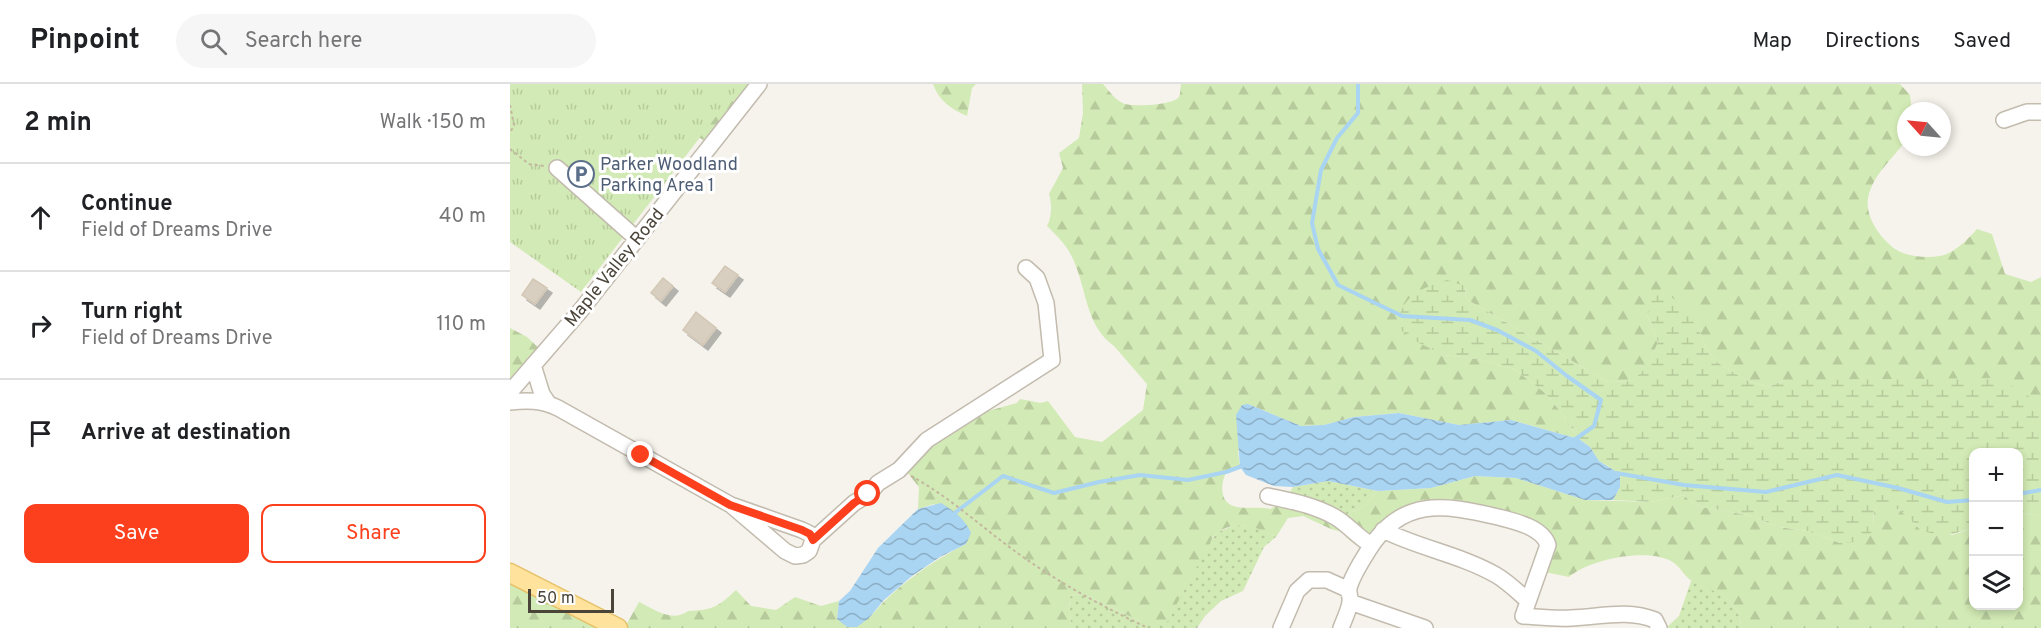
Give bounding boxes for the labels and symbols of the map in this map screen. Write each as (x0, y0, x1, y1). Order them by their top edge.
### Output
north arrow (1897, 102, 1951, 156)
place label: Parker Woodland Parking Area 1 (600, 154, 738, 198)
parking icon: Parker Woodland Parking Area 1 (566, 159, 596, 189)
street label: Maple Valley Road (560, 204, 670, 332)
route end (627, 441, 653, 467)
route start (854, 480, 880, 506)
scale bar (528, 586, 614, 614)

